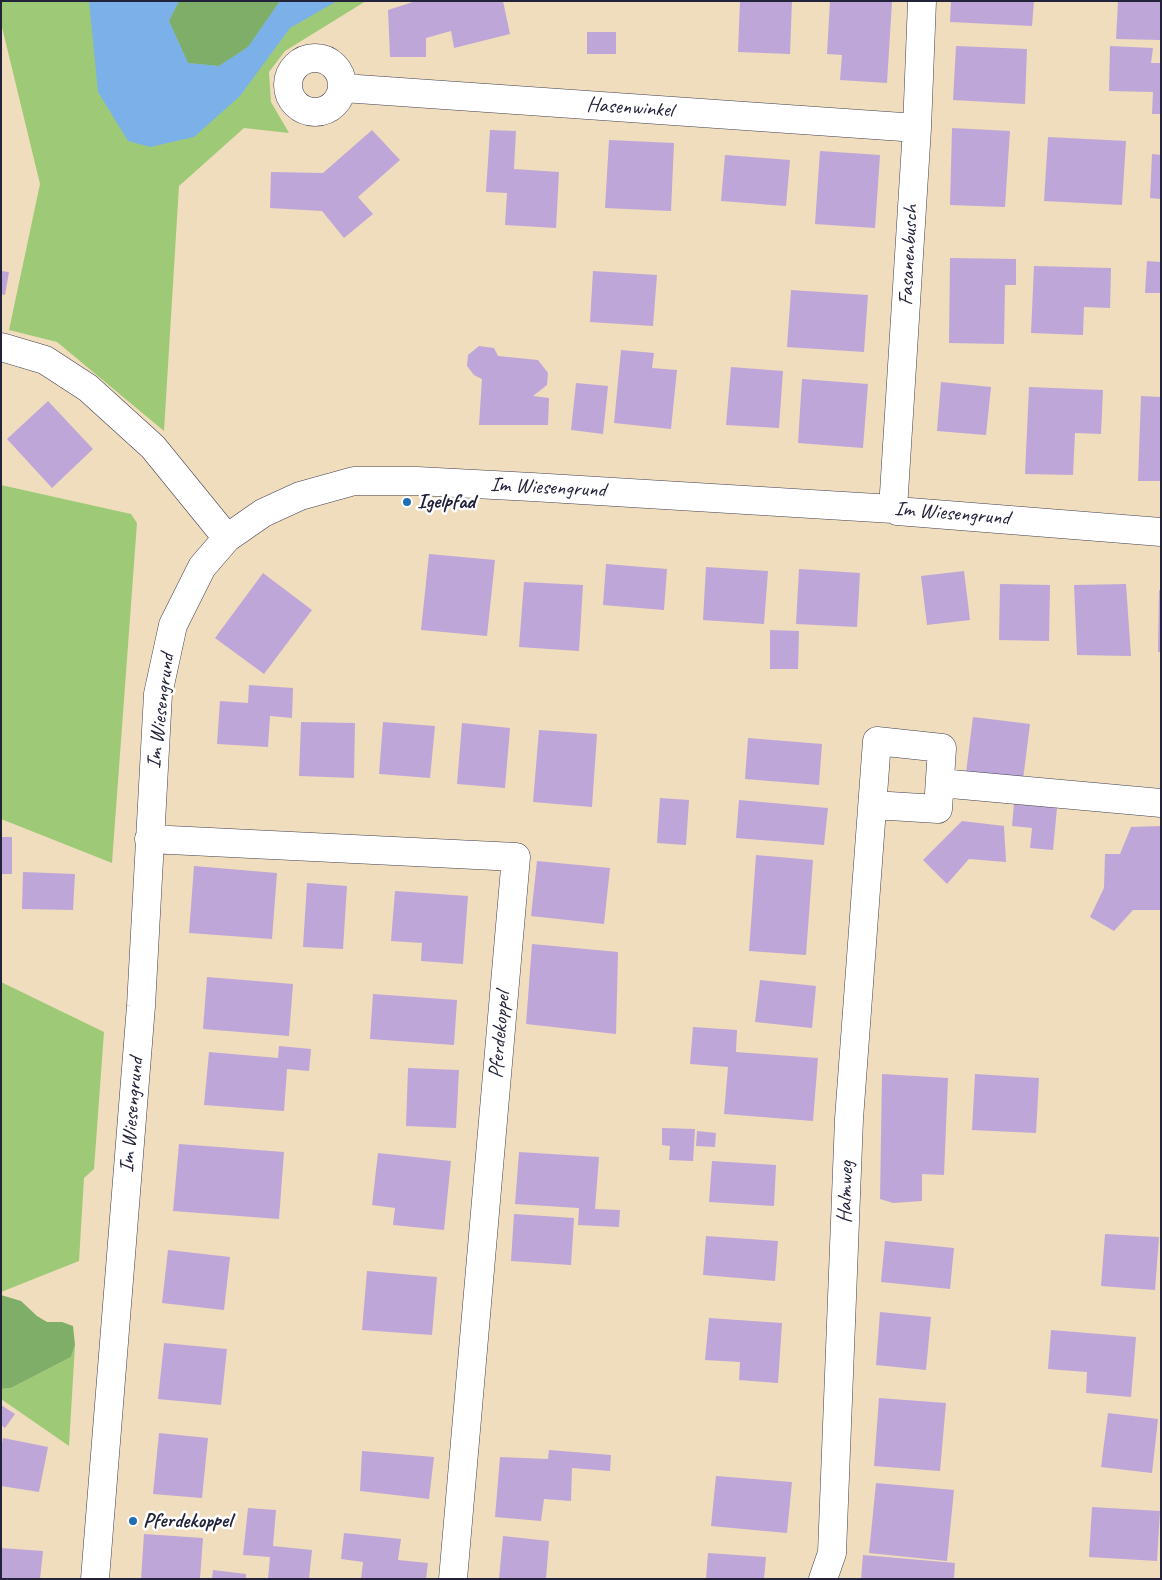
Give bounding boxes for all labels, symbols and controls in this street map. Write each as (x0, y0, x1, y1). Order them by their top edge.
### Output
street label: Hasenwinkel (586, 92, 674, 124)
street label: Fasanenbusch (894, 204, 924, 306)
street label: Im Wiesengrund (490, 472, 606, 504)
place label: Igelpfad (417, 489, 475, 515)
marker: Igelpfad (401, 496, 413, 508)
street label: Im Wiesengrund (893, 496, 1011, 532)
street label: Im Wiesengrund (141, 652, 181, 770)
street label: Pferdekoppel (484, 991, 516, 1079)
street label: Im Wiesengrund (114, 1056, 150, 1174)
street label: Halmweg (832, 1160, 860, 1224)
place label: Pferdekoppel (143, 1508, 232, 1534)
marker: Pferdekoppel (127, 1515, 139, 1527)

